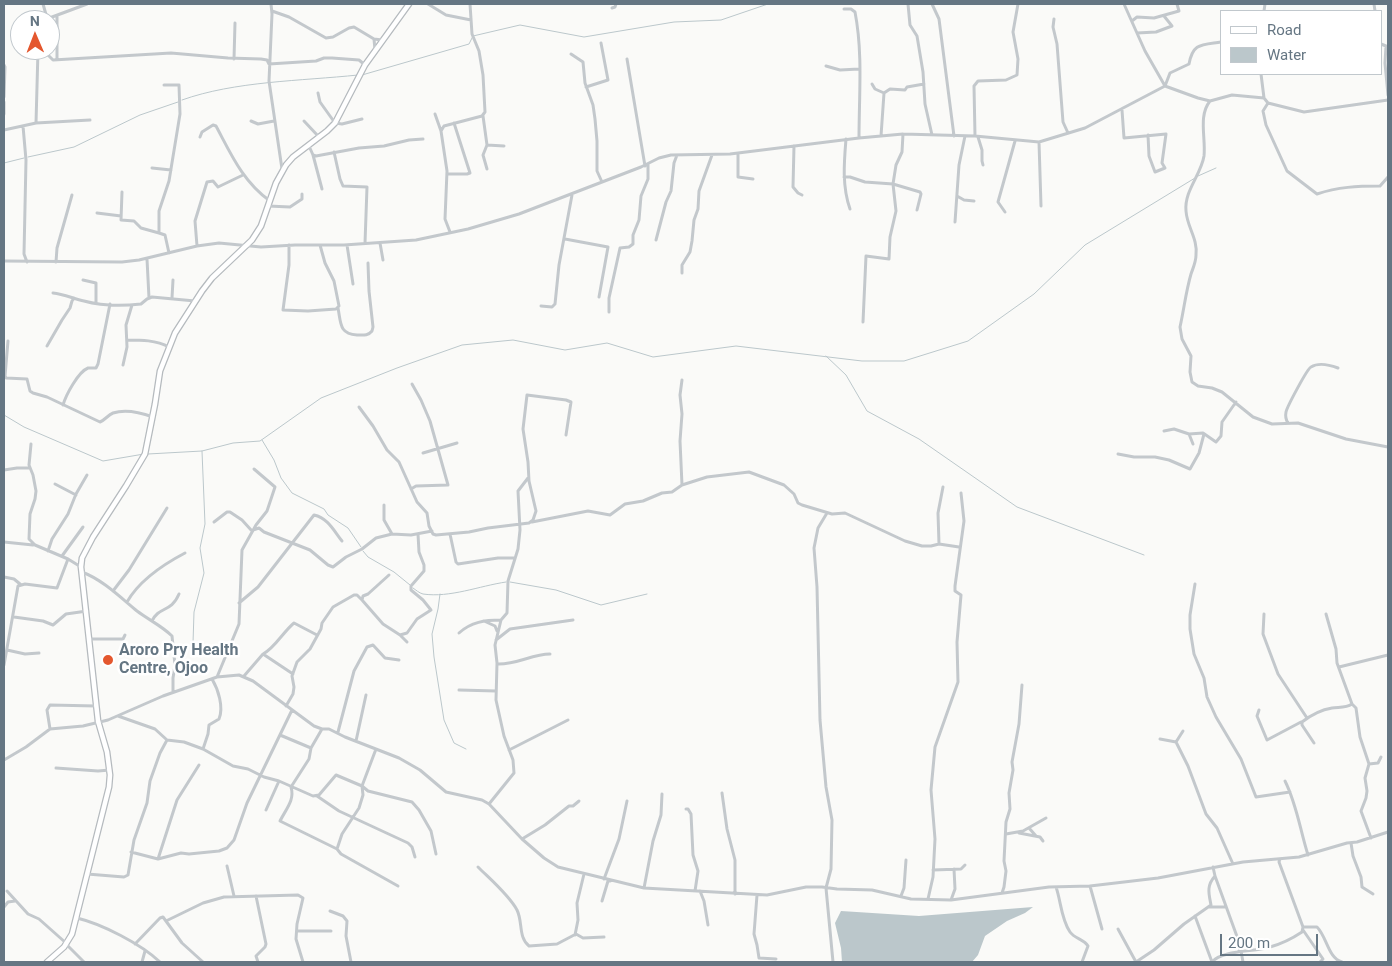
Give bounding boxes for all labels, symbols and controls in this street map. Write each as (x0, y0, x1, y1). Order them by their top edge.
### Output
north arrow (10, 10, 60, 60)
legend (1220, 10, 1382, 75)
text: N (30, 13, 40, 29)
text: Road (1267, 21, 1301, 39)
text: Water (1267, 46, 1306, 64)
place label: Aroro Pry Health Centre, Ojoo (119, 641, 238, 679)
marker: Aroro Pry Health Centre, Ojoo (101, 653, 115, 667)
scale bar (1222, 924, 1320, 956)
text: 200 m (1228, 934, 1270, 952)

